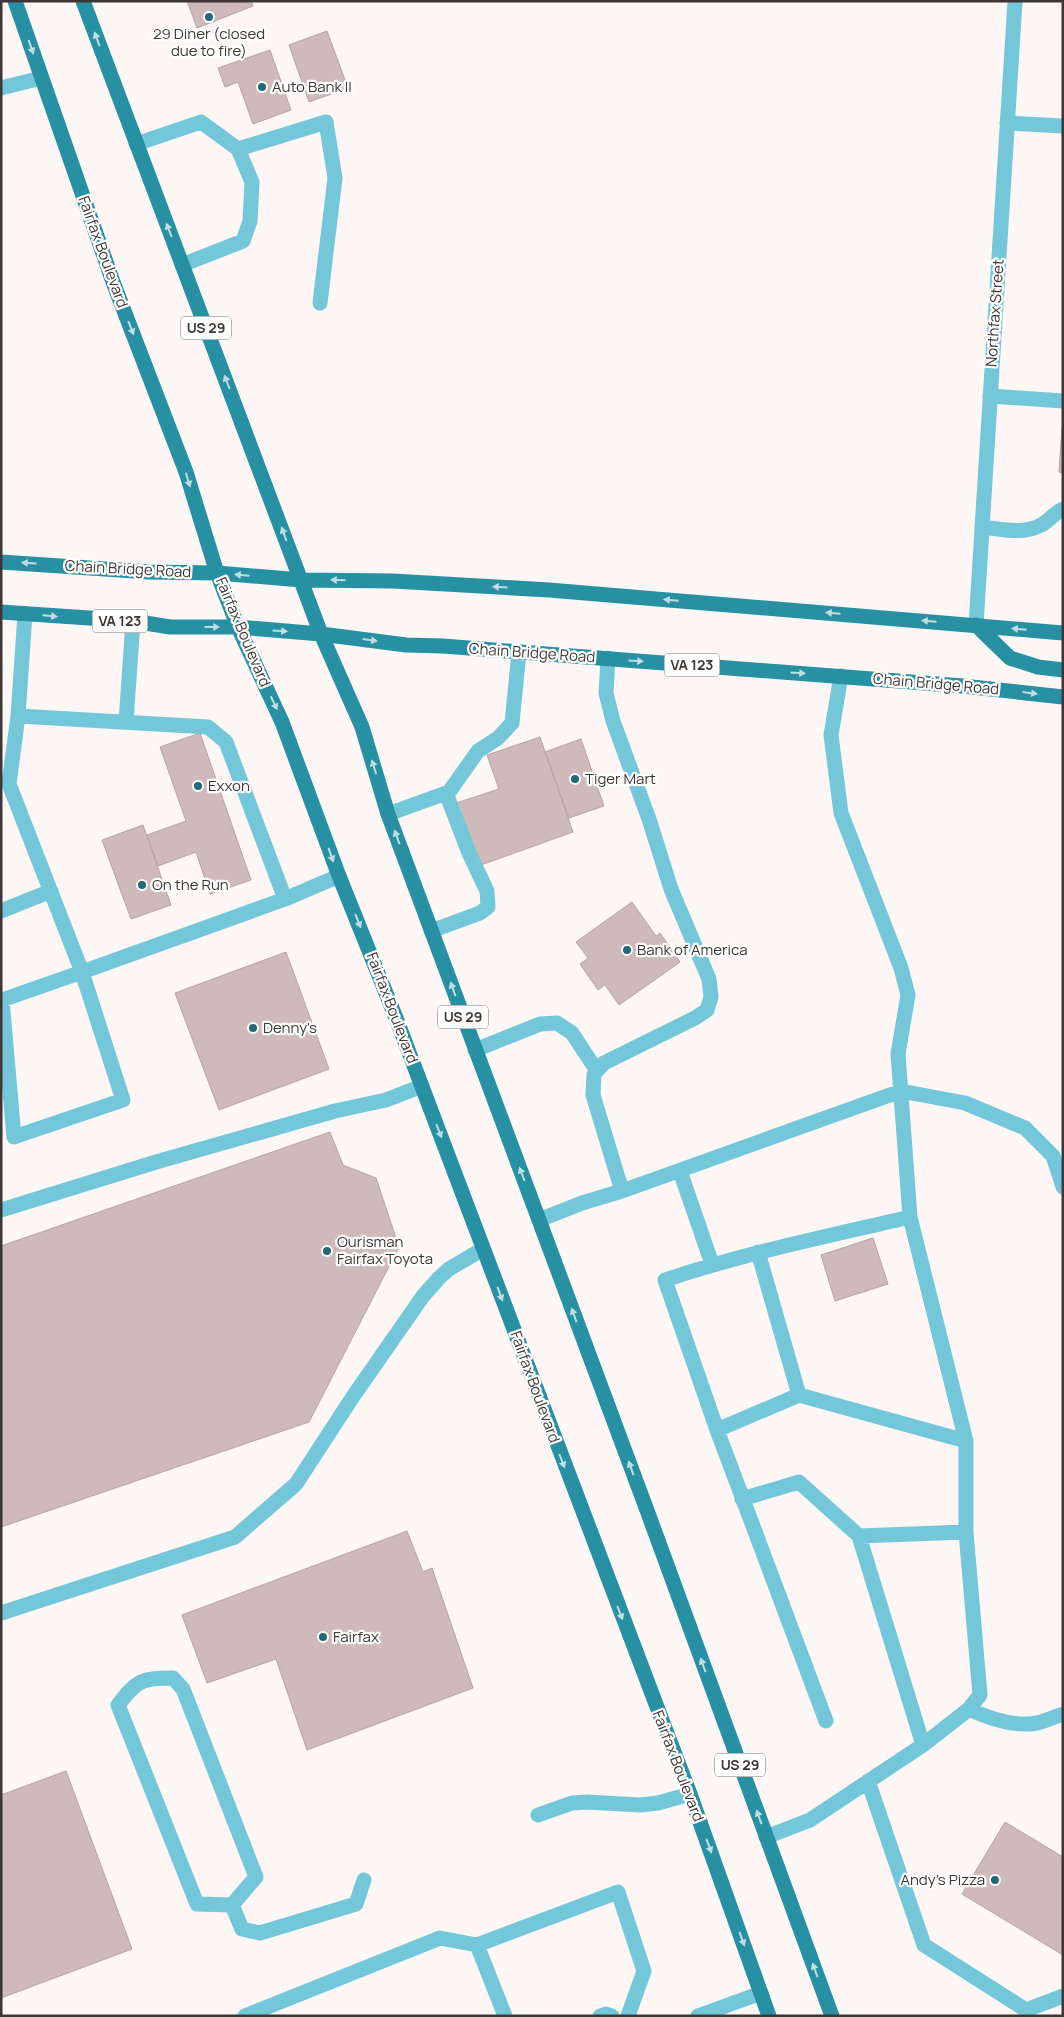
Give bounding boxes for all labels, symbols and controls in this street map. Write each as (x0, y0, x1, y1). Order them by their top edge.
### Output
marker: 29 Diner (closed due to fire) (203, 11, 215, 23)
place label: 29 Diner (closed due to fire) (153, 23, 265, 61)
one-way arrow (93, 31, 100, 46)
one-way arrow (28, 40, 35, 55)
place label: Auto Bank II (272, 76, 352, 97)
marker: Auto Bank II (256, 81, 268, 93)
street label: Fairfax Boulevard (74, 193, 133, 311)
one-way arrow (165, 222, 173, 237)
street label: Northfax Street (980, 258, 1009, 367)
road number: US 29 (181, 316, 231, 339)
one-way arrow (127, 320, 135, 335)
one-way arrow (223, 374, 231, 389)
one-way arrow (185, 472, 193, 487)
one-way arrow (280, 526, 288, 541)
street label: Chain Bridge Road (64, 555, 192, 582)
one-way arrow (20, 559, 36, 567)
one-way arrow (233, 571, 249, 579)
street label: Fairfax Boulevard (211, 574, 276, 690)
one-way arrow (330, 576, 346, 584)
one-way arrow (492, 583, 508, 591)
one-way arrow (663, 596, 679, 604)
one-way arrow (825, 609, 841, 617)
road number: VA 123 (92, 610, 148, 632)
one-way arrow (42, 612, 58, 620)
one-way arrow (920, 617, 936, 625)
one-way arrow (204, 623, 220, 631)
one-way arrow (1011, 625, 1027, 633)
one-way arrow (272, 627, 288, 635)
one-way arrow (362, 636, 378, 644)
street label: Chain Bridge Road (468, 638, 596, 667)
road number: VA 123 (664, 654, 720, 676)
one-way arrow (628, 657, 644, 665)
street label: Chain Bridge Road (872, 668, 1000, 699)
one-way arrow (790, 669, 806, 677)
one-way arrow (1022, 689, 1038, 697)
one-way arrow (270, 696, 278, 710)
one-way arrow (369, 759, 377, 774)
place label: Tiger Mart (585, 768, 656, 789)
marker: Tiger Mart (569, 773, 581, 785)
place label: Exxon (208, 775, 250, 796)
marker: Exxon (192, 780, 204, 792)
one-way arrow (393, 829, 400, 844)
one-way arrow (327, 848, 335, 863)
place label: On the Run (152, 874, 229, 895)
marker: On the Run (136, 879, 148, 891)
one-way arrow (354, 914, 362, 929)
place label: Bank of America (637, 939, 748, 960)
marker: Bank of America (621, 944, 633, 956)
street label: Fairfax Boulevard (362, 949, 423, 1066)
one-way arrow (449, 981, 457, 996)
road number: US 29 (438, 1006, 488, 1028)
place label: Denny's (263, 1017, 317, 1038)
marker: Denny's (247, 1022, 259, 1034)
one-way arrow (435, 1124, 443, 1139)
one-way arrow (518, 1167, 525, 1182)
place label: Ourisman Fairfax Toyota (337, 1231, 433, 1269)
marker: Ourisman Fairfax Toyota (321, 1245, 333, 1257)
one-way arrow (496, 1287, 504, 1302)
one-way arrow (570, 1308, 577, 1323)
street label: Fairfax Boulevard (506, 1328, 565, 1446)
one-way arrow (559, 1453, 567, 1468)
one-way arrow (627, 1460, 634, 1475)
one-way arrow (617, 1605, 624, 1620)
place label: Fairfax (333, 1626, 379, 1647)
marker: Fairfax (317, 1631, 329, 1643)
one-way arrow (699, 1657, 706, 1672)
street label: Fairfax Boulevard (648, 1707, 709, 1824)
road number: US 29 (715, 1754, 765, 1776)
one-way arrow (755, 1810, 762, 1825)
one-way arrow (706, 1839, 713, 1854)
place label: Andy's Pizza (901, 1869, 985, 1890)
marker: Andy's Pizza (989, 1874, 1001, 1886)
one-way arrow (738, 1932, 746, 1947)
one-way arrow (811, 1962, 819, 1977)

